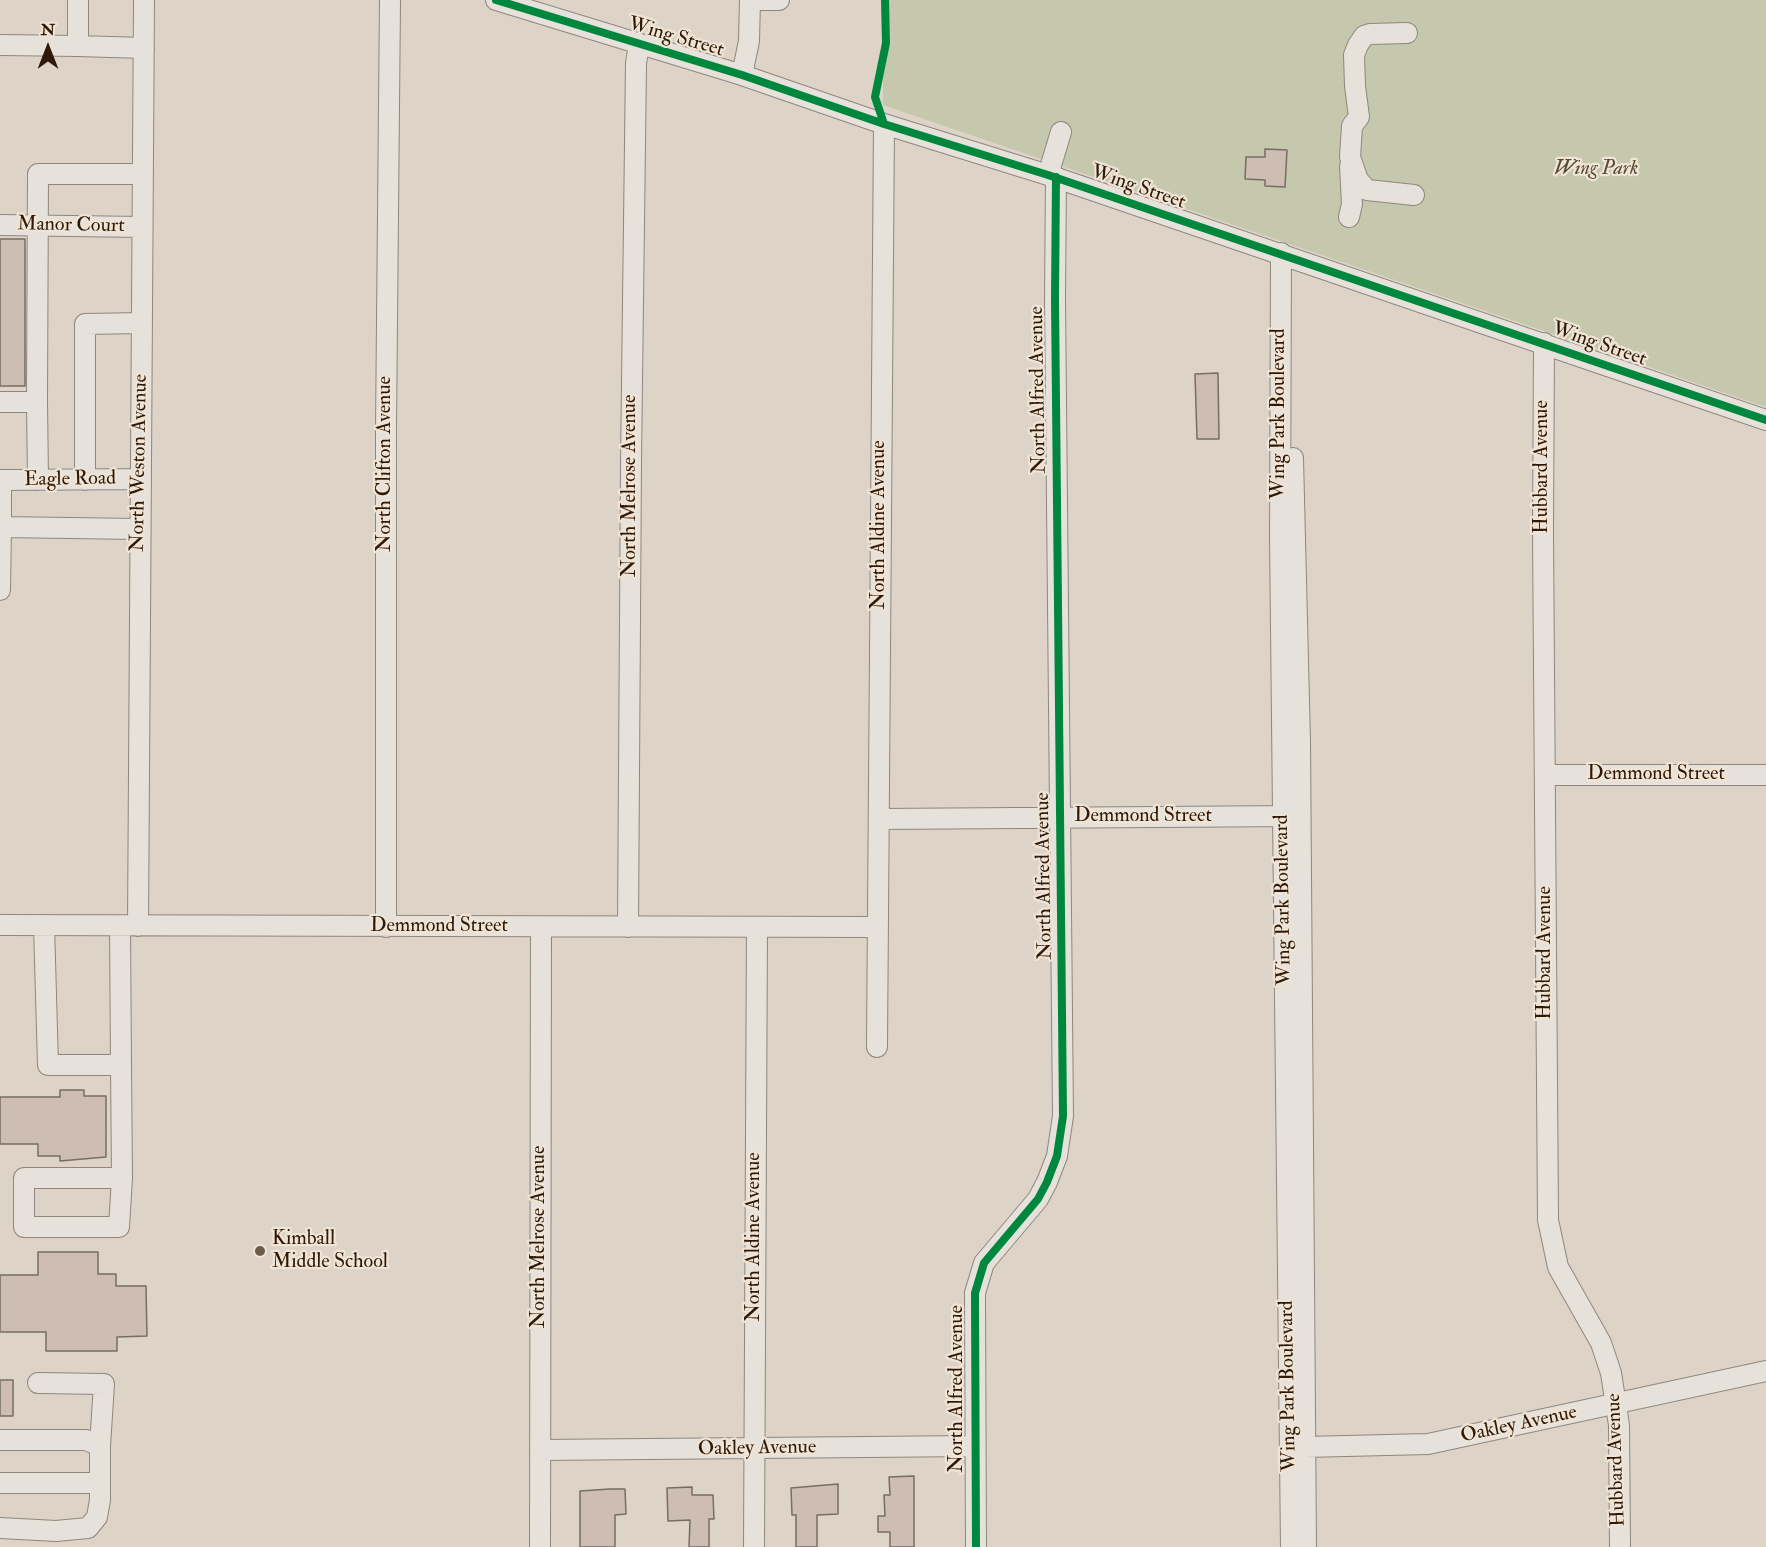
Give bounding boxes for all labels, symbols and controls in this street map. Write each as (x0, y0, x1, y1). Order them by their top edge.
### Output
street label: Wing Street (625, 13, 727, 63)
north arrow (18, 18, 78, 78)
text: N (41, 20, 55, 40)
park label: Wing Park (1554, 158, 1638, 182)
street label: Wing Street (1088, 161, 1188, 215)
street label: Manor Court (17, 213, 125, 239)
street label: North Alfred Avenue (1026, 306, 1052, 474)
street label: Wing Street (1549, 318, 1649, 372)
street label: Wing Park Boulevard (1268, 328, 1292, 500)
street label: North Weston Avenue (126, 374, 154, 552)
street label: North Clifton Avenue (374, 376, 398, 552)
street label: North Melrose Avenue (619, 395, 643, 577)
street label: Hubbard Avenue (1531, 400, 1555, 534)
street label: North Aldine Avenue (868, 440, 892, 610)
street label: Eagle Road (24, 467, 116, 493)
street label: Demmond Street (1587, 763, 1725, 787)
street label: North Alfred Avenue (1032, 792, 1058, 960)
street label: Demmond Street (1074, 805, 1212, 829)
street label: Wing Park Boulevard (1271, 814, 1297, 986)
street label: Hubbard Avenue (1534, 886, 1558, 1020)
street label: Demmond Street (370, 915, 508, 939)
street label: North Melrose Avenue (528, 1146, 552, 1328)
street label: North Aldine Avenue (743, 1152, 767, 1322)
place label: Kimball Middle School (272, 1228, 388, 1275)
marker: Kimball Middle School (253, 1244, 267, 1258)
street label: Wing Park Boulevard (1276, 1300, 1302, 1472)
street label: North Alfred Avenue (946, 1305, 970, 1473)
street label: Hubbard Avenue (1603, 1393, 1631, 1527)
street label: Oakley Avenue (1459, 1401, 1579, 1449)
street label: Oakley Avenue (698, 1436, 816, 1462)

